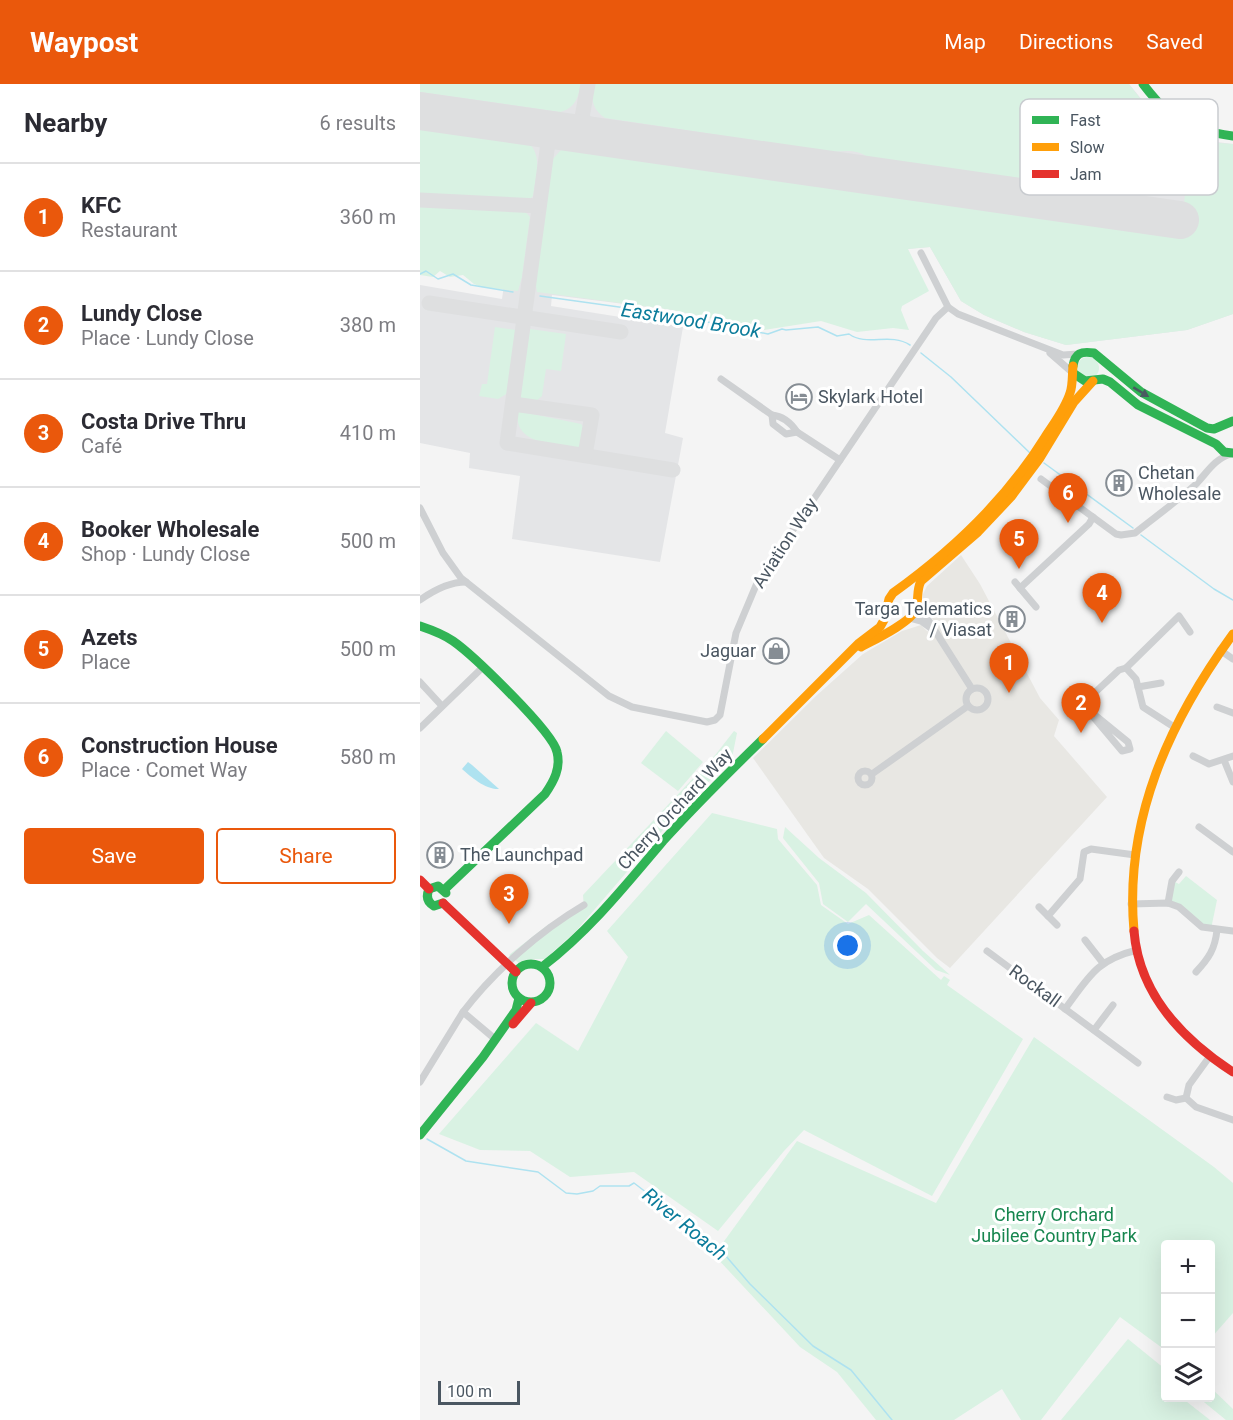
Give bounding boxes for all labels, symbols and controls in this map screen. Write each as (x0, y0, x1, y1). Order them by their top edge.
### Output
text: Waypost (30, 26, 138, 59)
text: Map (944, 30, 986, 54)
text: Directions (1019, 30, 1113, 54)
text: Saved (1146, 30, 1203, 54)
legend (1020, 99, 1218, 195)
text: Nearby (24, 108, 107, 138)
text: 6 results (320, 111, 396, 135)
text: Fast (1070, 111, 1101, 130)
text: Slow (1070, 138, 1105, 157)
text: Jam (1070, 165, 1102, 184)
text: KFC (81, 193, 121, 218)
text: 1 (38, 205, 49, 229)
text: 360 m (340, 205, 396, 229)
text: Restaurant (81, 218, 178, 242)
water label: Eastwood Brook (620, 297, 764, 343)
text: Lundy Close (81, 301, 202, 326)
text: 2 (38, 313, 49, 337)
text: 380 m (340, 313, 396, 337)
text: Place · Lundy Close (81, 326, 254, 350)
hotel icon: Skylark Hotel (784, 382, 814, 412)
place label: Skylark Hotel (818, 386, 923, 407)
one-way arrow (1133, 386, 1149, 397)
text: Costa Drive Thru (81, 409, 246, 434)
text: 3 (38, 421, 49, 445)
text: 410 m (340, 421, 396, 445)
text: Café (81, 434, 122, 458)
place label: Chetan Wholesale (1138, 462, 1221, 504)
building icon: Chetan Wholesale (1104, 468, 1134, 498)
pin: 6 (1048, 474, 1088, 523)
street label: Aviation Way (748, 493, 822, 592)
text: Booker Wholesale (81, 517, 259, 542)
pin: 5 (1000, 520, 1038, 569)
text: 4 (38, 529, 49, 553)
text: 500 m (340, 529, 396, 553)
text: Shop · Lundy Close (81, 542, 250, 566)
pin: 4 (1082, 574, 1122, 623)
place label: Targa Telematics / Viasat (855, 598, 992, 640)
building icon: Targa Telematics / Viasat (997, 604, 1027, 634)
text: Azets (81, 625, 138, 650)
shop icon: Jaguar (761, 636, 791, 666)
text: 5 (38, 637, 49, 661)
text: 500 m (340, 637, 396, 661)
place label: Jaguar (700, 640, 756, 661)
pin: 1 (990, 644, 1028, 693)
text: Place (81, 650, 130, 674)
pin: 2 (1062, 684, 1100, 733)
text: Construction House (81, 733, 278, 758)
street label: Cherry Orchard Way (613, 743, 737, 874)
text: 6 (38, 745, 49, 769)
text: 580 m (340, 745, 396, 769)
text: Place · Comet Way (81, 758, 247, 782)
button: Save (24, 828, 204, 884)
button: Share (216, 828, 396, 884)
building icon: The Launchpad (425, 840, 455, 870)
place label: The Launchpad (460, 844, 583, 865)
pin: 3 (490, 874, 529, 924)
your location (833, 931, 862, 960)
street label: Rockall (1005, 960, 1065, 1011)
water label: River Roach (638, 1183, 732, 1265)
park label: Cherry Orchard Jubilee Country Park (971, 1204, 1138, 1246)
map controls (1161, 1240, 1215, 1402)
button: + (1161, 1240, 1215, 1294)
button: − (1161, 1294, 1215, 1348)
button: layers (1161, 1348, 1215, 1402)
scale bar (438, 1378, 520, 1406)
text: 100 m (447, 1382, 492, 1401)

